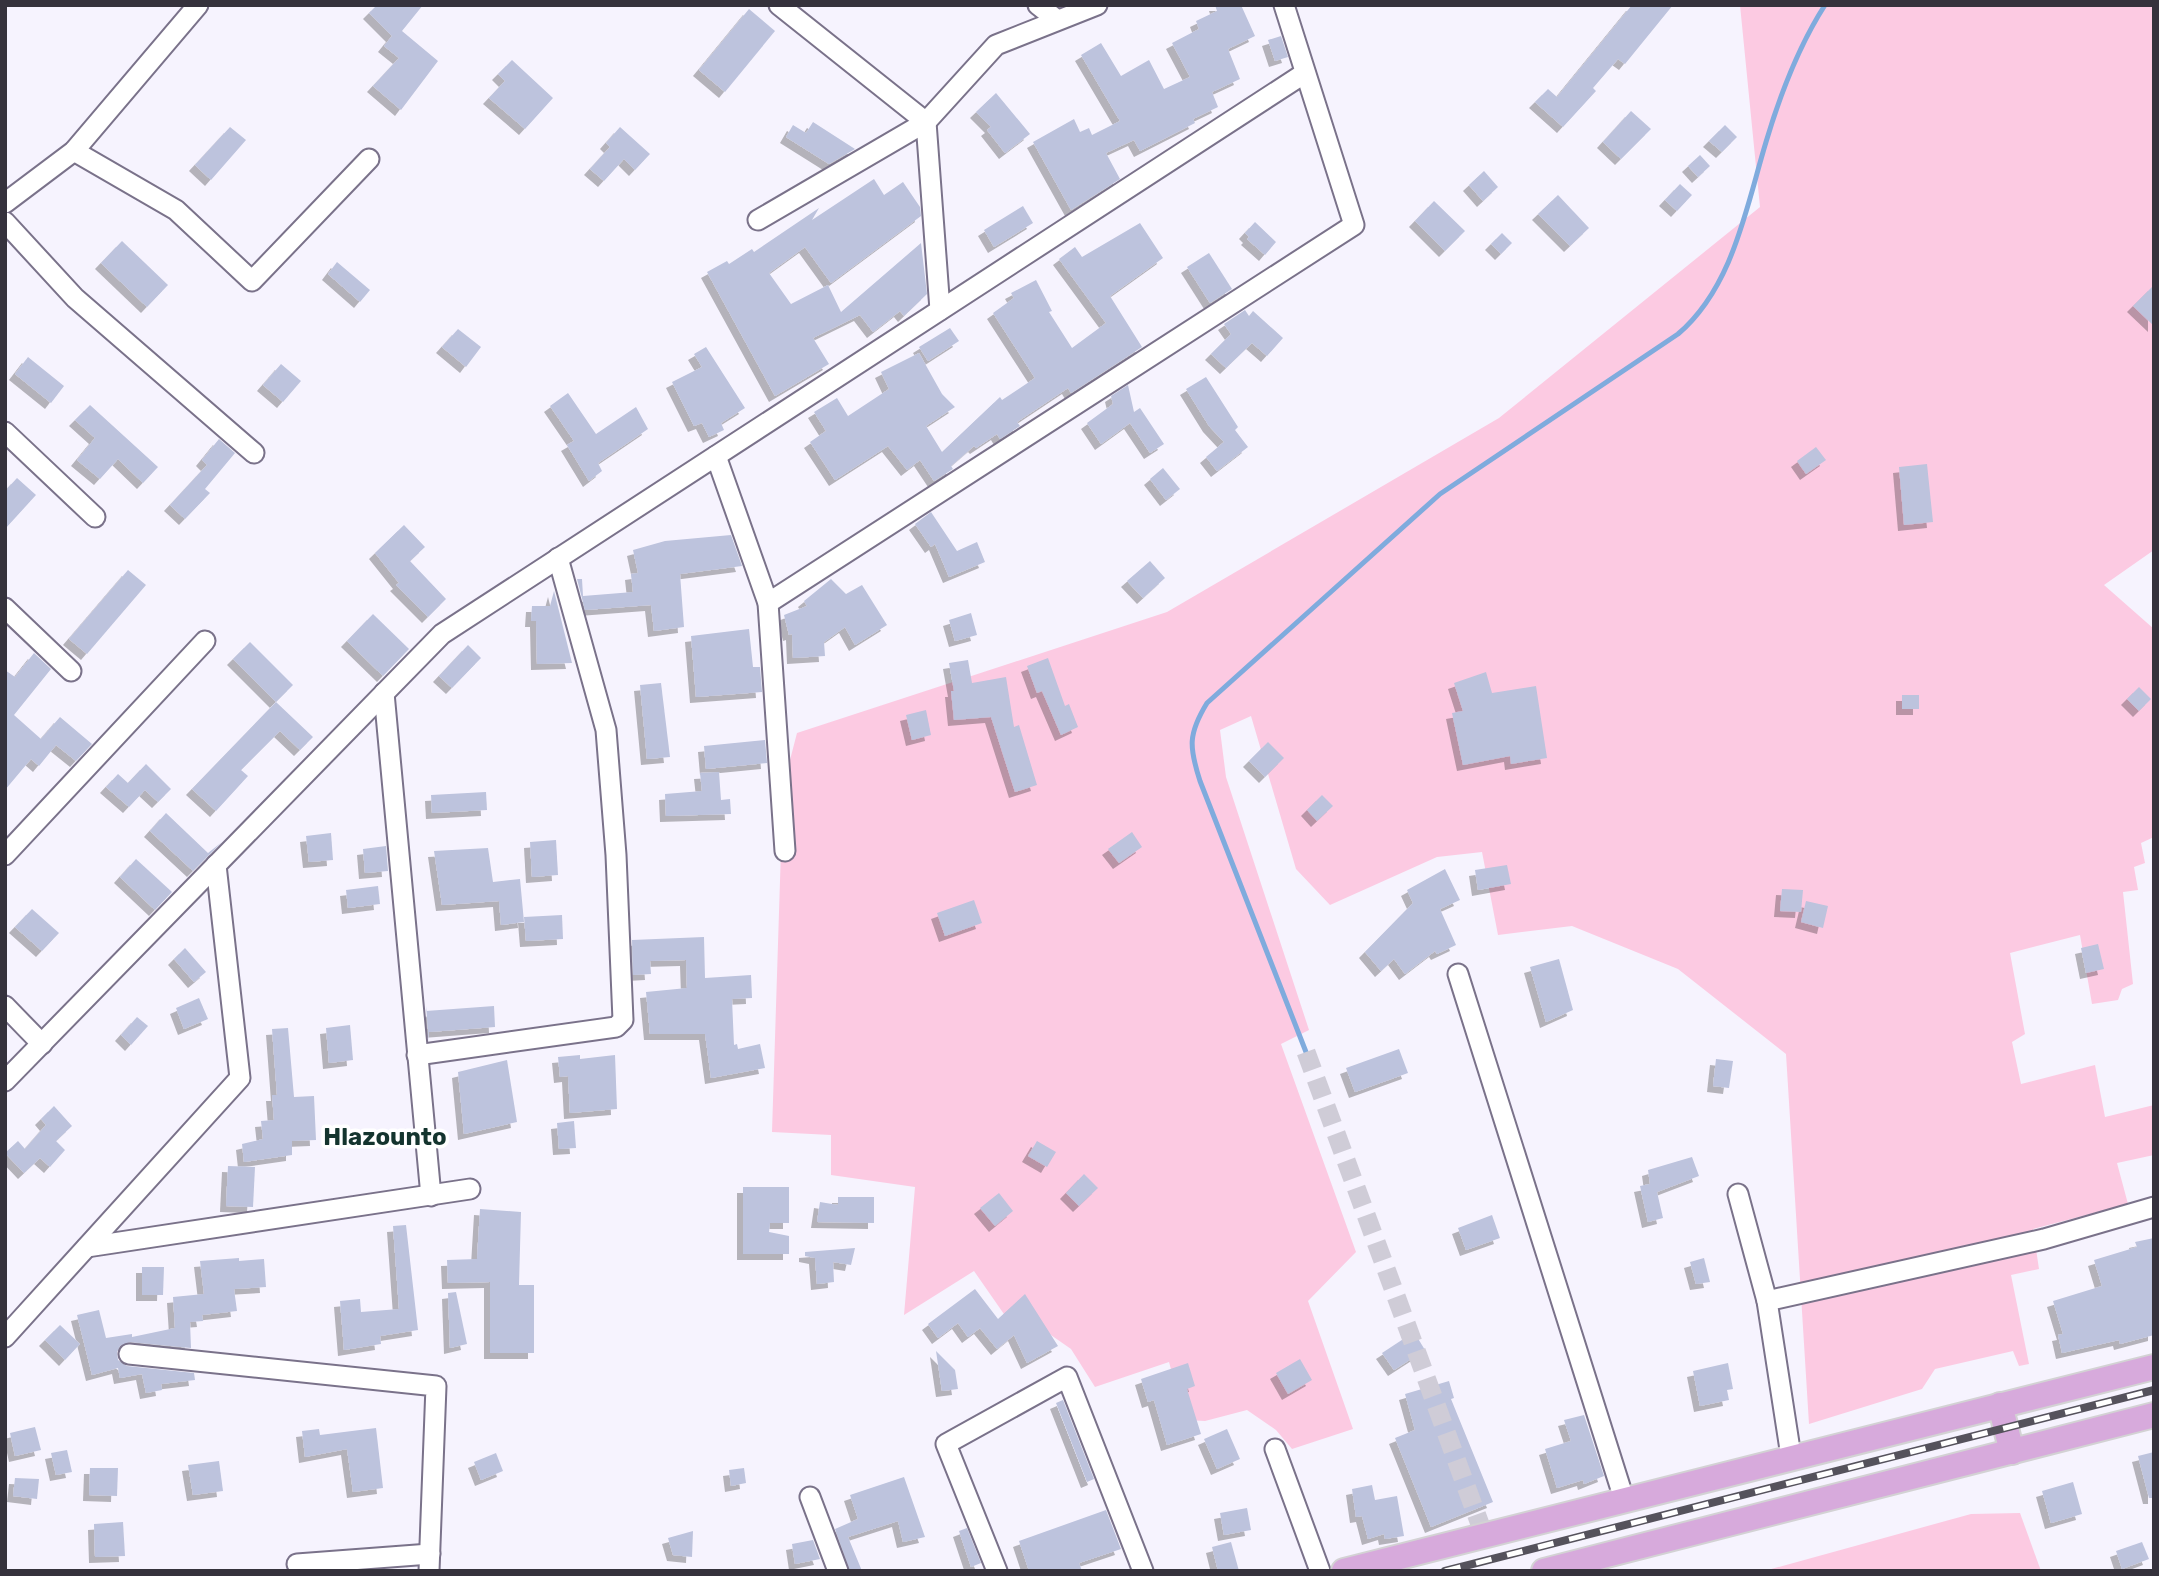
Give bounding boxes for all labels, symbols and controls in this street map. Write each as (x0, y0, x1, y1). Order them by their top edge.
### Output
district label: Hlazounto (323, 1123, 447, 1151)

